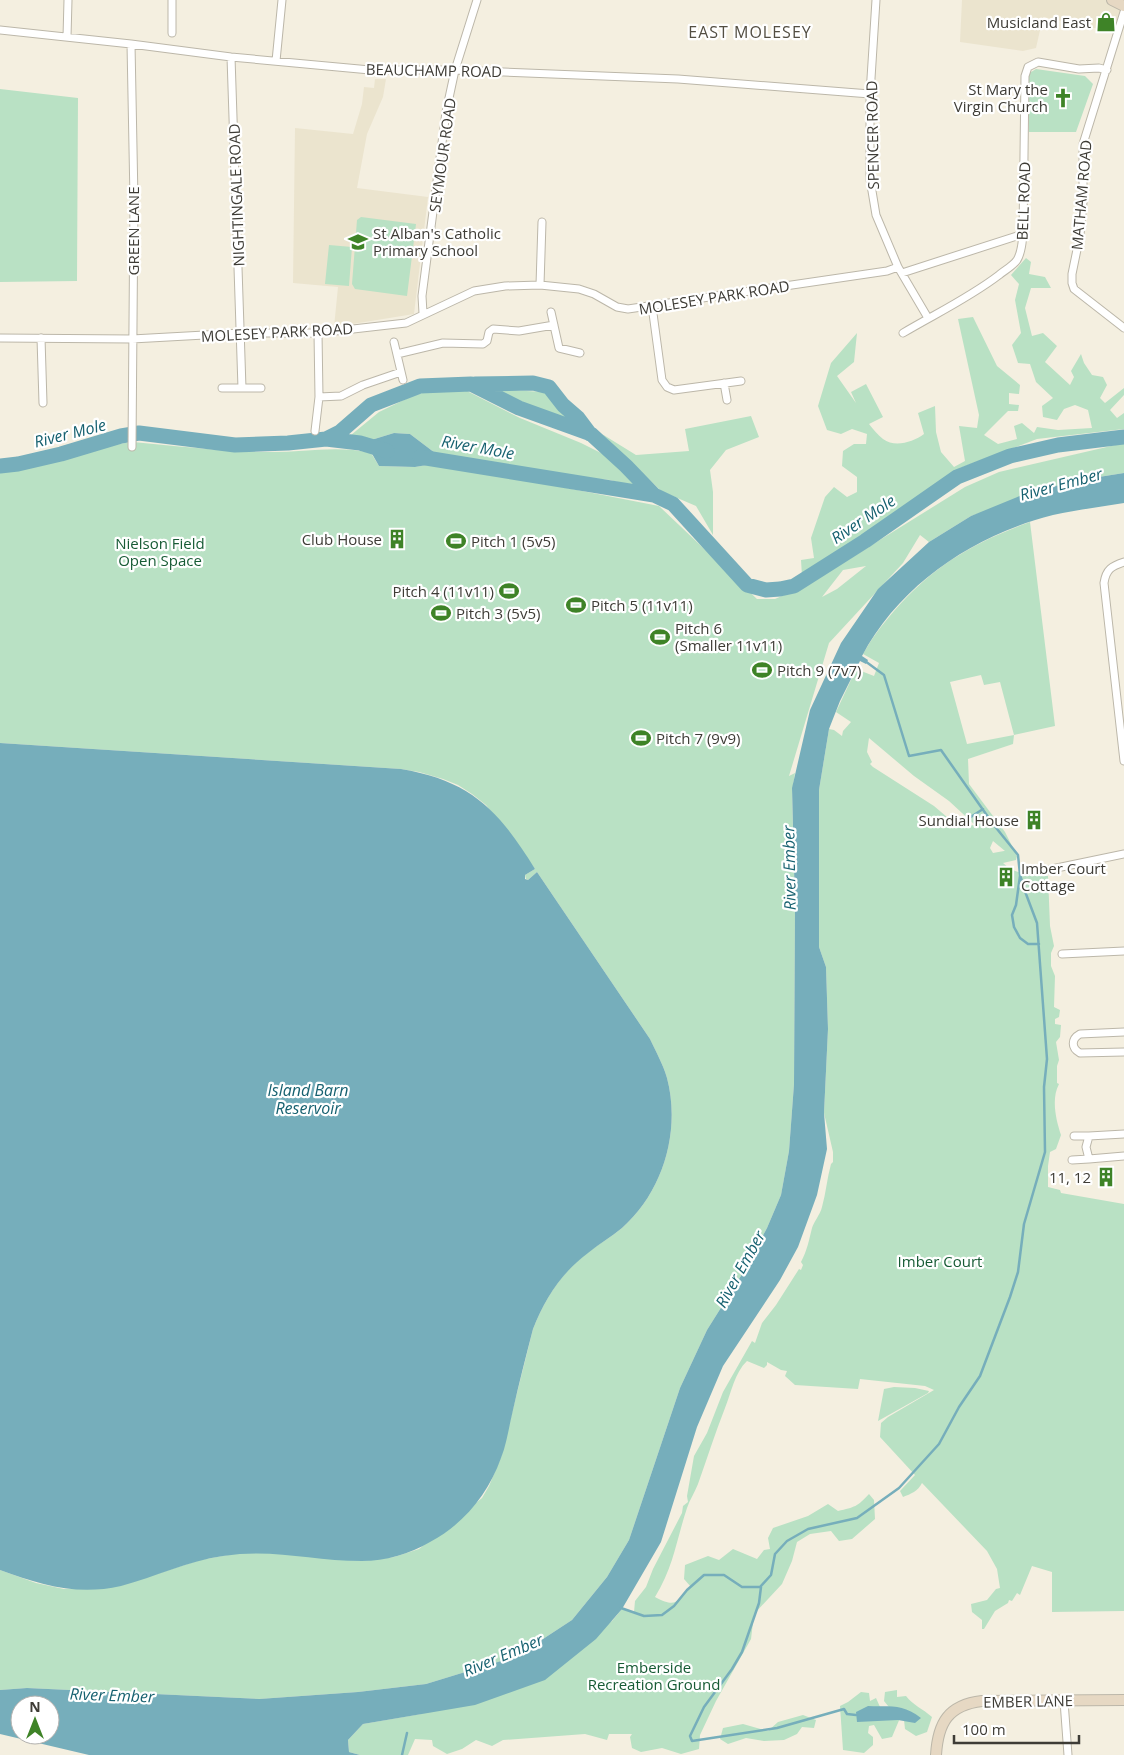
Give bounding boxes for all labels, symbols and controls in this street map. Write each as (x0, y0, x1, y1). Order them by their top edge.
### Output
shop icon: Musicland East (1095, 11, 1117, 33)
place label: Musicland East (987, 12, 1091, 32)
district label: EAST MOLESEY (688, 21, 812, 43)
street label: BEAUCHAMP ROAD (366, 59, 502, 81)
place label: St Mary the Virgin Church (954, 79, 1048, 116)
street label: SPENCER ROAD (861, 80, 883, 190)
church icon: St Mary the Virgin Church (1052, 87, 1074, 109)
street label: SEYMOUR ROAD (424, 96, 460, 214)
street label: NIGHTINGALE ROAD (224, 123, 248, 267)
street label: MATHAM ROAD (1066, 139, 1096, 251)
street label: BELL ROAD (1012, 161, 1034, 241)
street label: GREEN LANE (123, 187, 143, 275)
place label: St Alban's Catholic Primary School (373, 223, 501, 260)
school or university icon: St Alban's Catholic Primary School (347, 231, 369, 253)
street label: MOLESEY PARK ROAD (637, 275, 791, 319)
street label: MOLESEY PARK ROAD (200, 318, 354, 346)
water label: River Mole (32, 413, 108, 453)
water label: River Mole (440, 430, 516, 464)
water label: River Ember (1017, 462, 1105, 506)
water label: River Mole (826, 489, 900, 549)
building icon: Club House (386, 528, 408, 550)
place label: Club House (302, 529, 382, 549)
sports icon: Pitch 1 (5v5) (445, 530, 467, 552)
place label: Pitch 1 (5v5) (471, 531, 555, 551)
park label: Nielson Field Open Space (115, 533, 205, 570)
sports icon: Pitch 4 (11v11) (498, 580, 520, 602)
place label: Pitch 4 (11v11) (392, 581, 494, 601)
sports icon: Pitch 5 (11v11) (565, 594, 587, 616)
place label: Pitch 5 (11v11) (591, 595, 693, 615)
sports icon: Pitch 3 (5v5) (430, 602, 452, 624)
place label: Pitch 3 (5v5) (456, 603, 540, 623)
place label: Pitch 6 (Smaller 11v11) (675, 618, 782, 655)
sports icon: Pitch 6 (Smaller 11v11) (649, 626, 671, 648)
sports icon: Pitch 9 (7v7) (751, 659, 773, 681)
place label: Pitch 9 (7v7) (777, 660, 861, 680)
sports icon: Pitch 7 (9v9) (630, 727, 652, 749)
place label: Pitch 7 (9v9) (656, 728, 740, 748)
building icon: Sundial House (1023, 809, 1045, 831)
place label: Sundial House (919, 810, 1019, 830)
water label: River Ember (777, 825, 801, 911)
place label: Imber Court Cottage (1021, 858, 1106, 895)
building icon: Imber Court Cottage (995, 866, 1017, 888)
water label: Island Barn Reservoir (267, 1079, 349, 1119)
building icon: 11, 12 (1095, 1166, 1117, 1188)
place label: 11, 12 (1049, 1167, 1091, 1187)
water label: River Ember (710, 1226, 770, 1311)
park label: Imber Court (898, 1251, 982, 1271)
water label: River Ember (460, 1628, 547, 1682)
park label: Emberside Recreation Ground (588, 1657, 720, 1694)
water label: River Ember (69, 1683, 155, 1707)
street label: EMBER LANE (983, 1690, 1073, 1712)
north arrow (10, 1695, 60, 1745)
text: N (29, 1697, 41, 1716)
scale bar (954, 1712, 1079, 1744)
text: 100 m (962, 1719, 1006, 1739)

